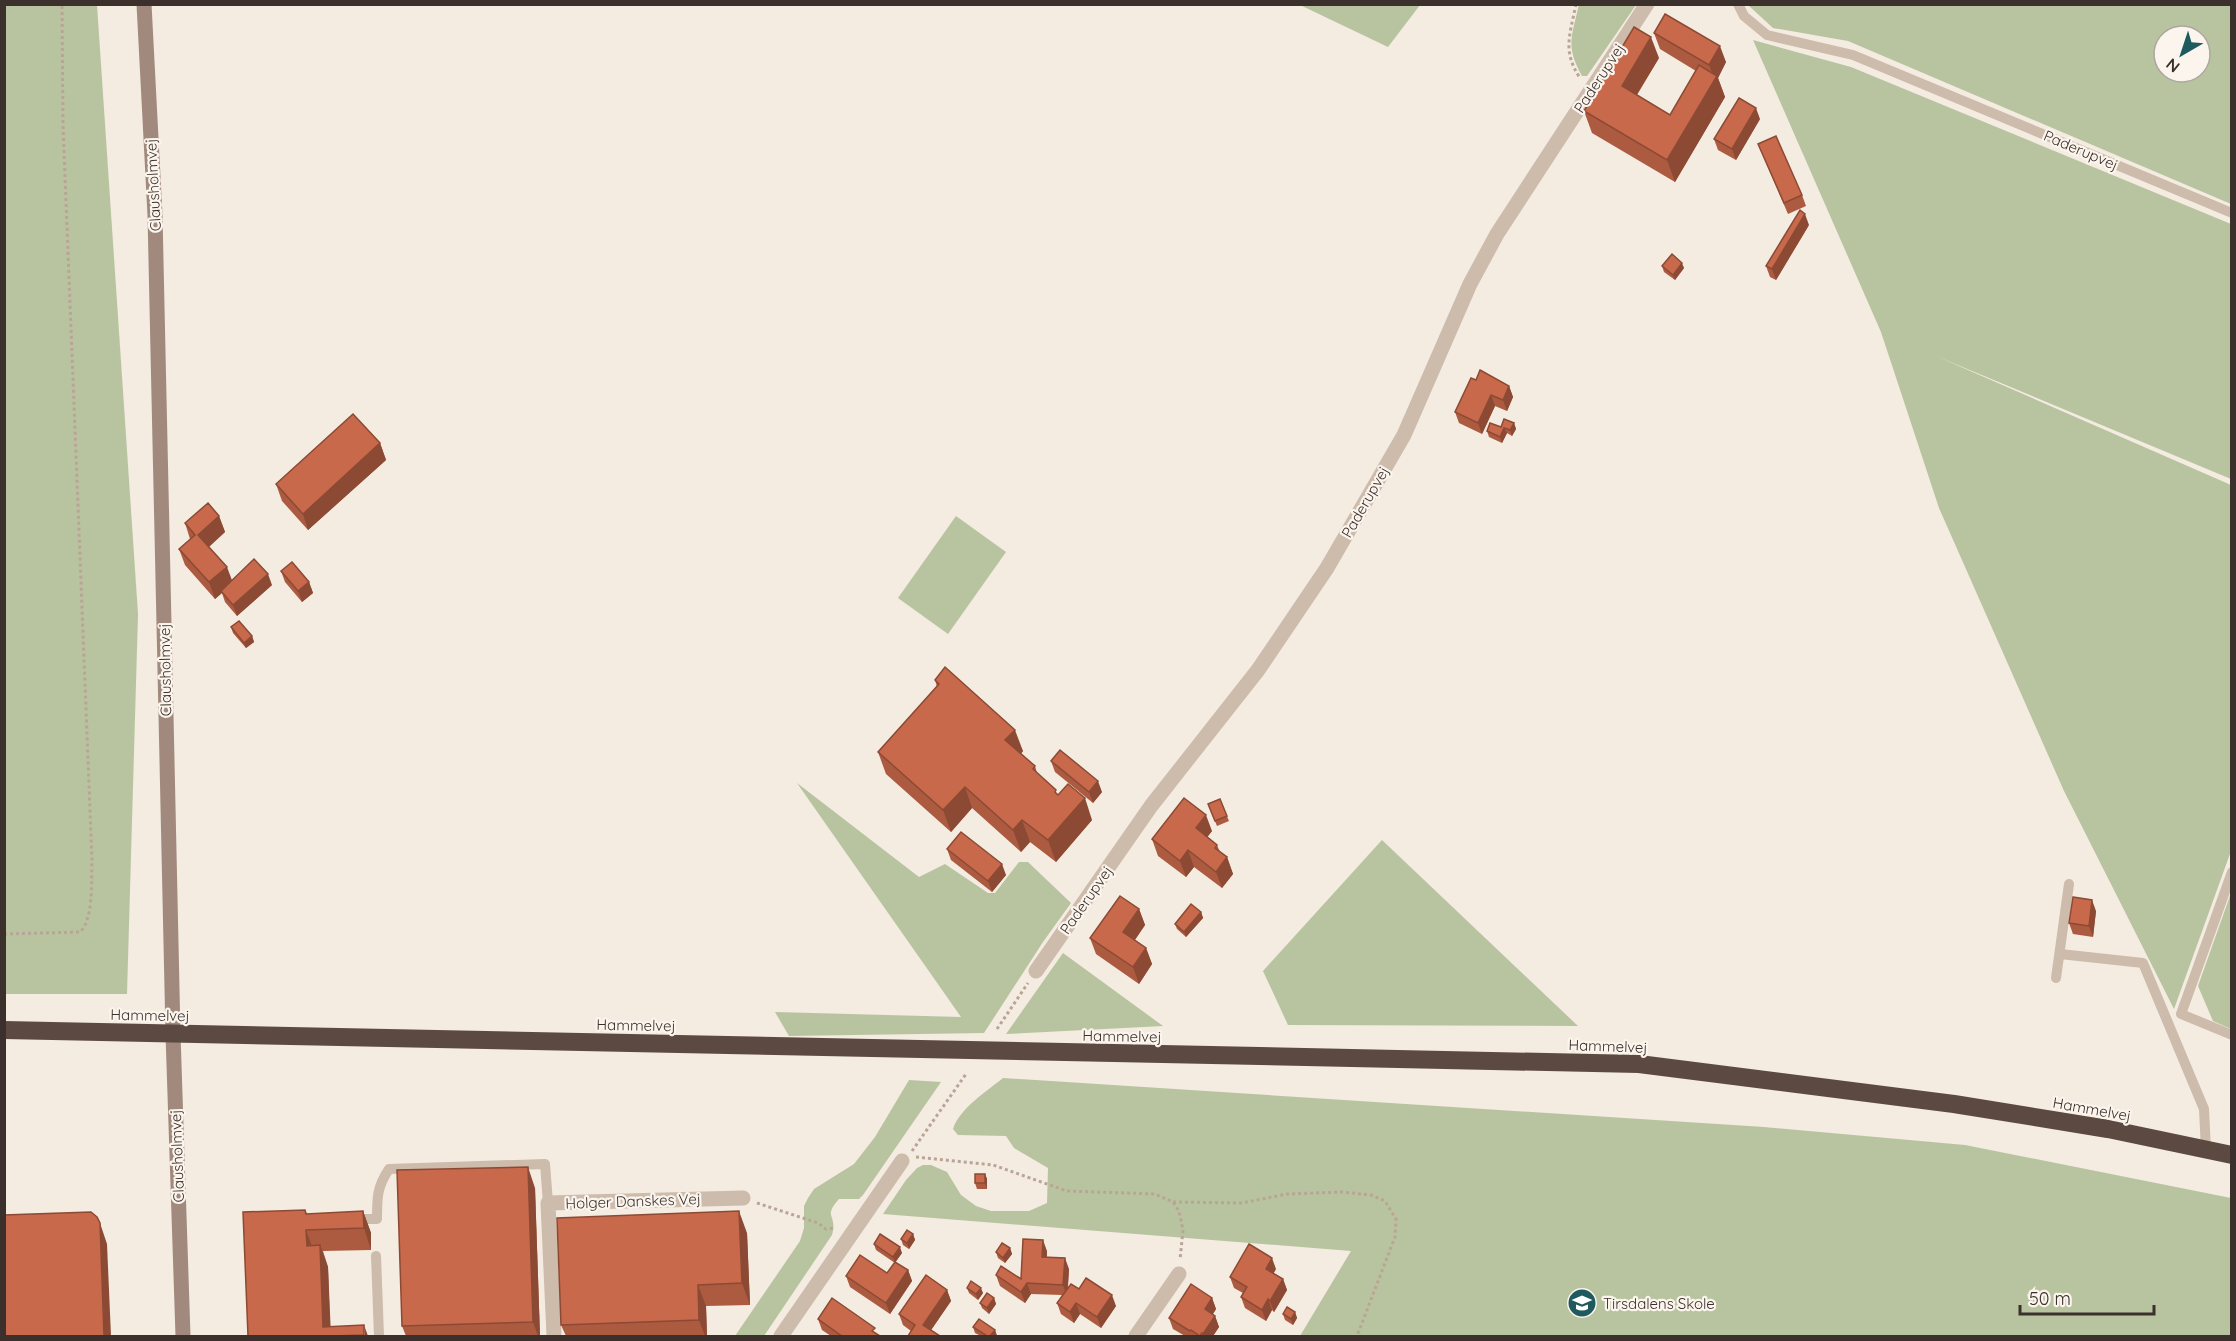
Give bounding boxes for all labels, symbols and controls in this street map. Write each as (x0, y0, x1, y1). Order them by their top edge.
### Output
north arrow (2152, 24, 2212, 84)
street label: Paderupvej (1569, 40, 1629, 116)
text: N (2162, 54, 2183, 77)
street label: Paderupvej (2041, 126, 2121, 174)
street label: Clausholmvej (141, 138, 165, 232)
street label: Paderupvej (1337, 463, 1393, 541)
street label: Clausholmvej (155, 623, 175, 717)
street label: Paderupvej (1055, 862, 1117, 938)
street label: Hammelvej (110, 1005, 190, 1025)
street label: Hammelvej (596, 1015, 676, 1035)
street label: Hammelvej (1082, 1026, 1162, 1046)
street label: Hammelvej (1568, 1035, 1648, 1057)
street label: Hammelvej (2051, 1093, 2133, 1125)
street label: Clausholmvej (166, 1109, 188, 1203)
street label: Holger Danskes Vej (565, 1189, 701, 1213)
scale bar (2020, 1278, 2154, 1316)
school or university icon: Tirsdalens Skole (1566, 1287, 1598, 1319)
text: 50 m (2029, 1287, 2071, 1310)
place label: Tirsdalens Skole (1603, 1294, 1715, 1313)

